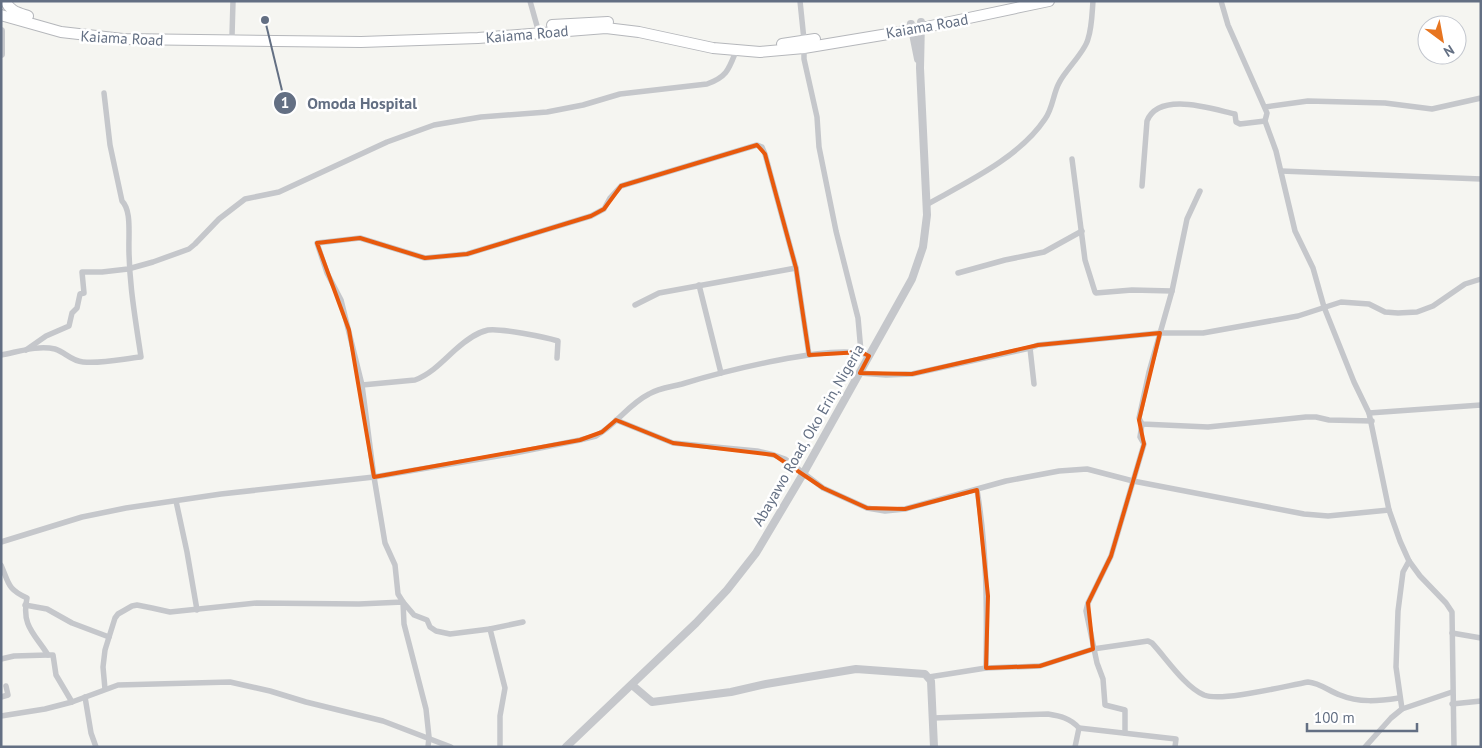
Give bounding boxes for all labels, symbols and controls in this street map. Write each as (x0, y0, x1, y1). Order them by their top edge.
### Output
street label: Kaiama Road (884, 9, 970, 43)
north arrow (1417, 15, 1467, 65)
street label: Kaiama Road (485, 21, 569, 47)
street label: Kaiama Road (80, 26, 164, 50)
text: N (1440, 41, 1458, 61)
callout: Omoda Hospital (272, 88, 427, 119)
text: 1 (281, 93, 289, 112)
text: Omoda Hospital (307, 93, 417, 113)
street label: Abayawo Road, Oko Erin, Nigeria (748, 341, 868, 529)
scale bar (1307, 700, 1417, 732)
text: 100 m (1314, 708, 1355, 727)

